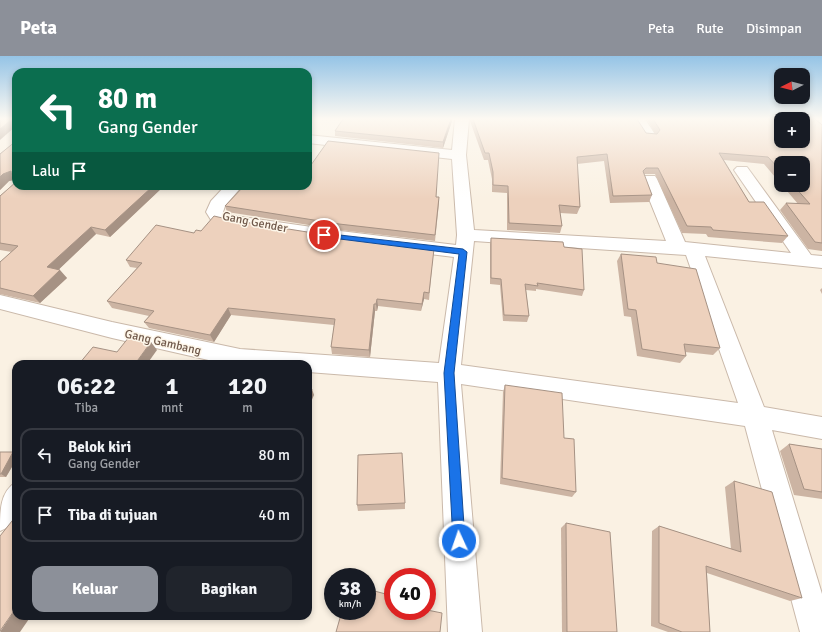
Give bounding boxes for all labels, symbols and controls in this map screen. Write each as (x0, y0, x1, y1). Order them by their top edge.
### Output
text: Peta (20, 16, 57, 40)
text: Peta (648, 20, 674, 37)
text: Rute (696, 20, 724, 37)
text: Disimpan (746, 20, 802, 37)
north arrow (774, 68, 810, 104)
map controls (774, 68, 810, 192)
text: 80 m (98, 82, 157, 116)
icon: left (32, 84, 84, 136)
button: + (774, 112, 810, 148)
text: Gang Gender (98, 116, 198, 138)
button: − (774, 156, 810, 192)
icon: arrive (68, 160, 90, 182)
text: Lalu (32, 162, 60, 180)
street label: Gang Gender (221, 209, 289, 236)
pin (307, 218, 341, 252)
icon: arrive (313, 224, 335, 246)
street label: Gang Gambang (123, 326, 203, 359)
text: 06:22 (57, 371, 116, 401)
text: 1 (166, 371, 178, 401)
text: 120 (228, 371, 267, 401)
text: Tiba (75, 400, 98, 416)
text: mnt (161, 400, 183, 416)
text: m (242, 400, 253, 416)
text: Belok kiri (68, 438, 131, 456)
icon: left (34, 444, 56, 466)
text: 80 m (259, 446, 290, 464)
text: Gang Gender (68, 456, 140, 472)
icon: arrive (34, 504, 56, 526)
text: Tiba di tujuan (68, 506, 158, 524)
text: 40 m (259, 506, 290, 524)
position arrow (438, 520, 480, 562)
button: Keluar (32, 566, 158, 612)
button: Bagikan (166, 566, 292, 612)
speed limit sign: 40 (384, 568, 436, 620)
text: 38 (339, 576, 361, 601)
text: km/h (339, 598, 361, 610)

